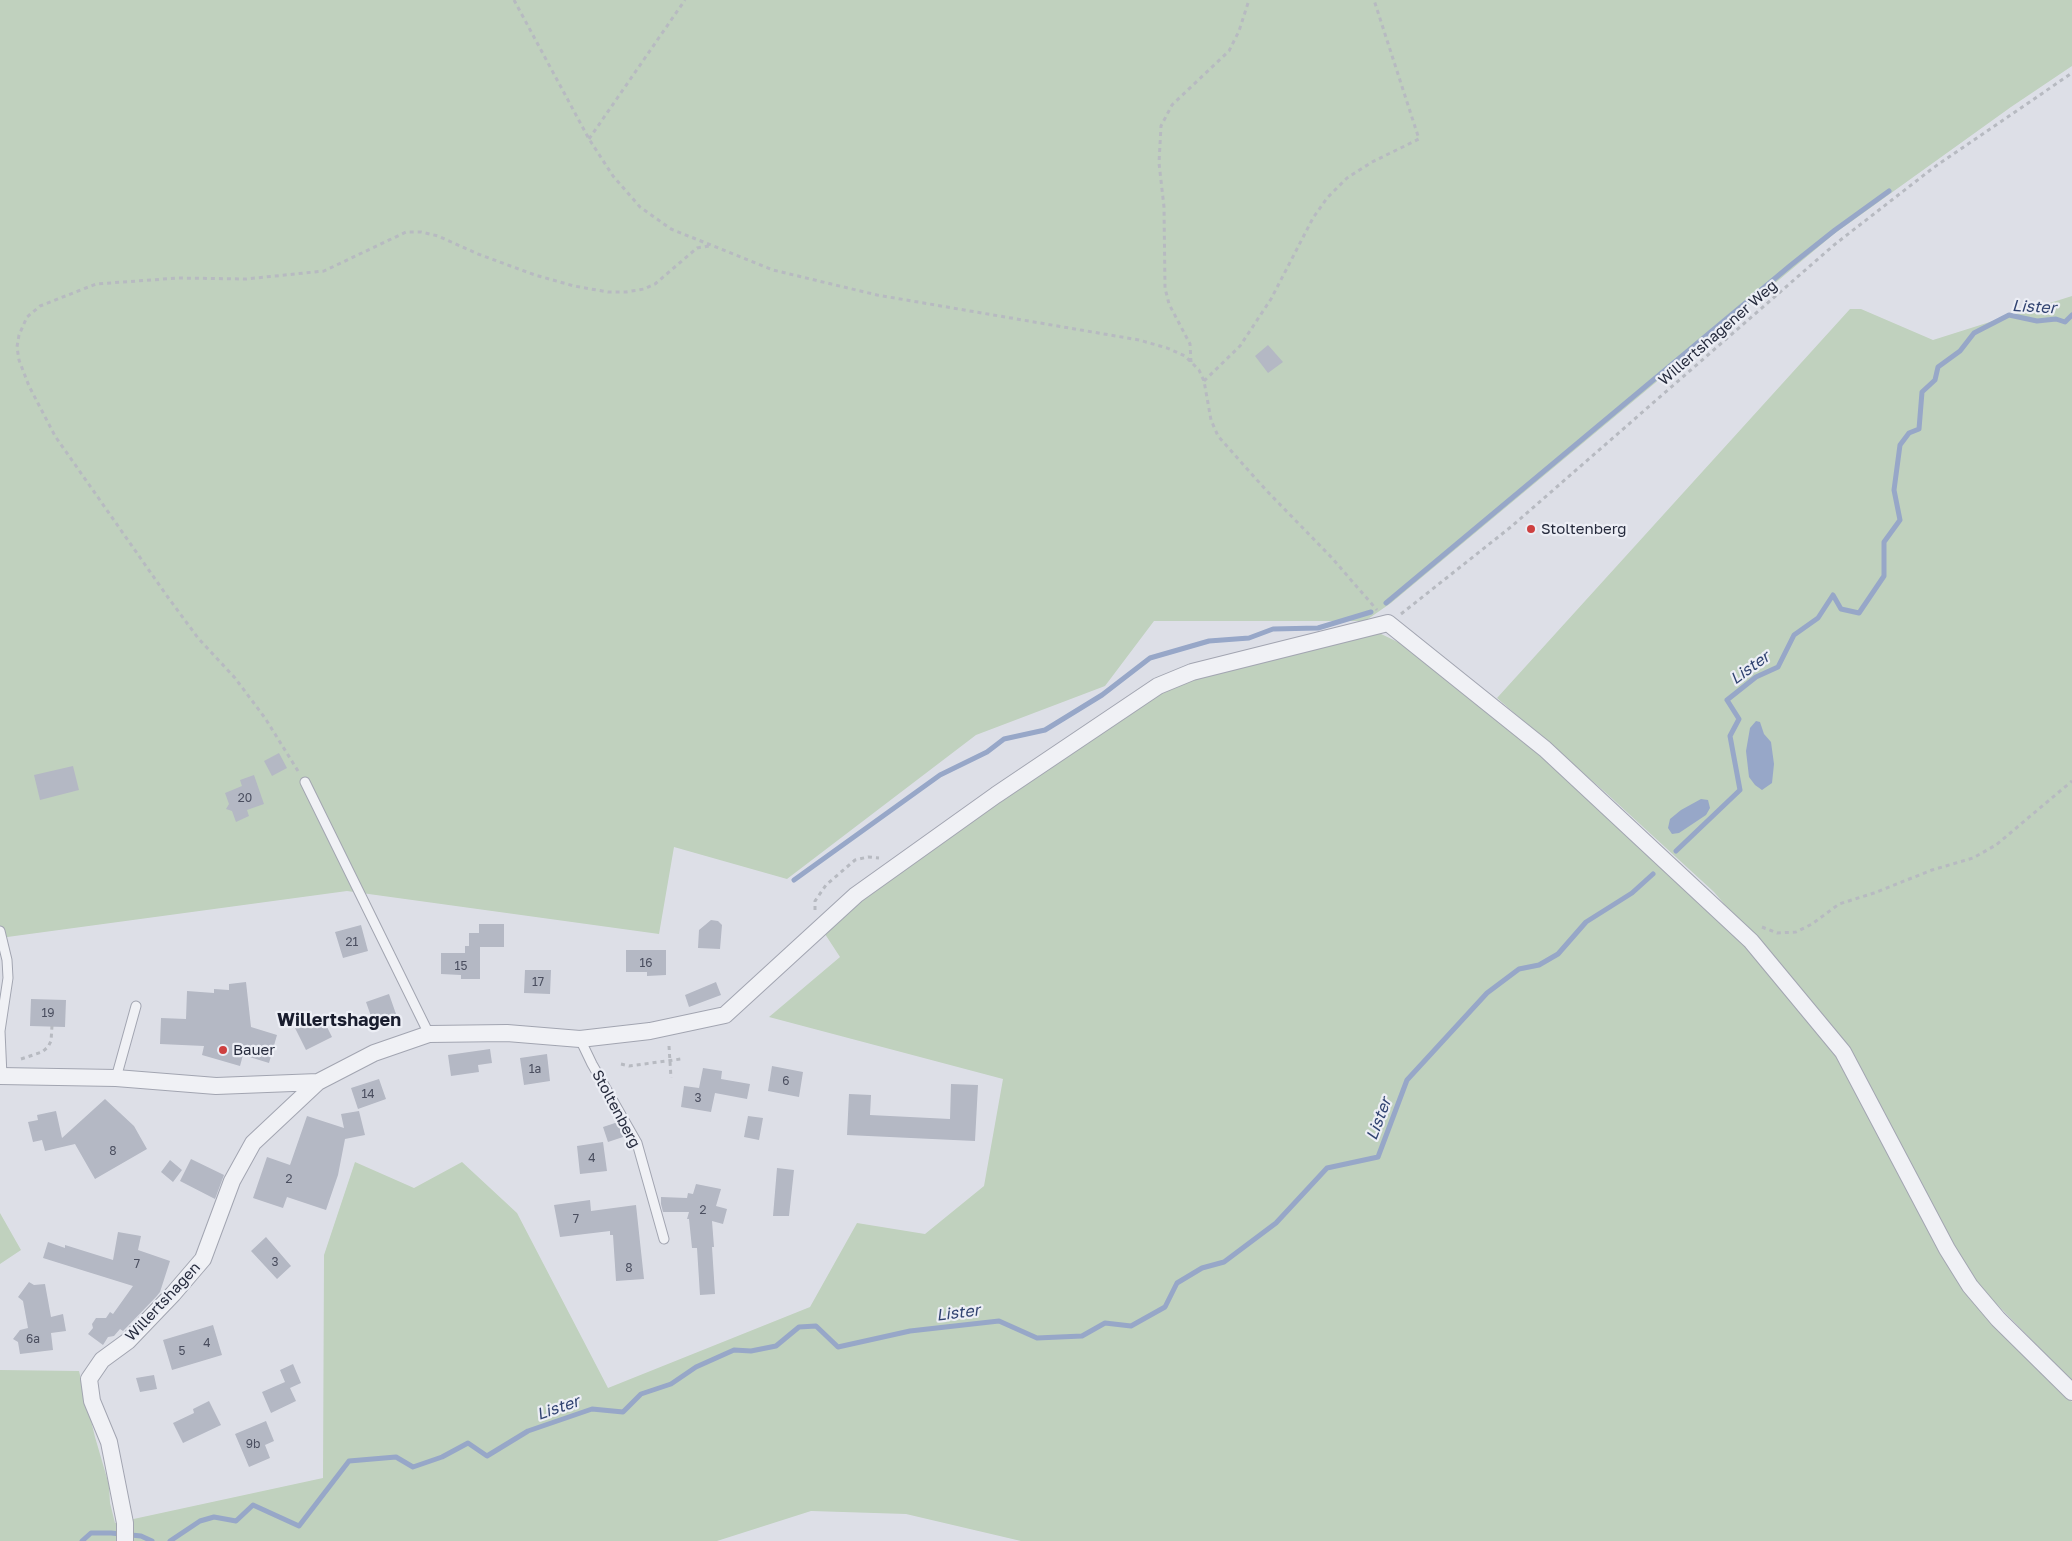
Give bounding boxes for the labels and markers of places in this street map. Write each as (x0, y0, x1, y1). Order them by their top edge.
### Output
place label: Stoltenberg (1541, 520, 1627, 538)
marker: Stoltenberg (1525, 523, 1537, 535)
place label: Bauer (233, 1041, 275, 1059)
marker: Bauer (217, 1044, 229, 1056)

